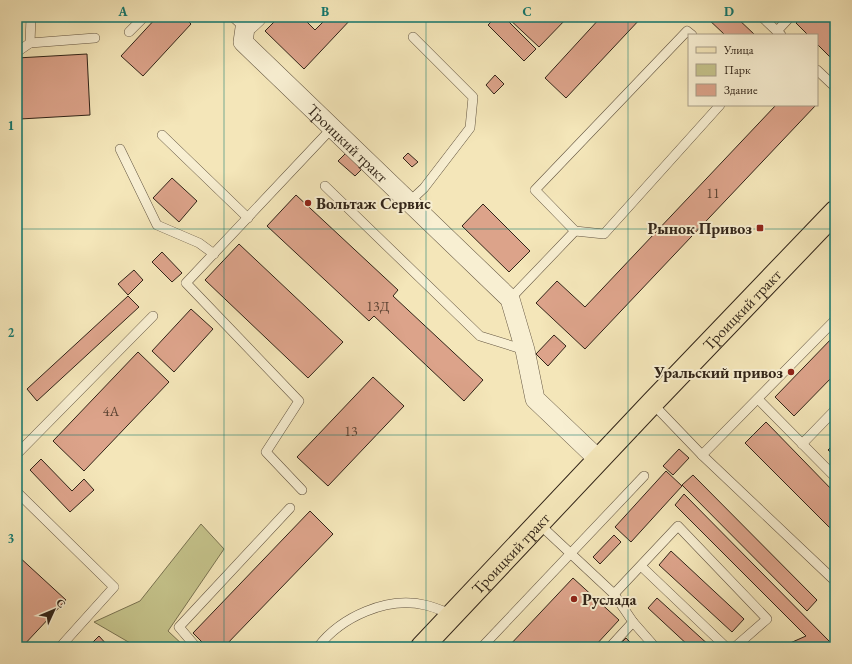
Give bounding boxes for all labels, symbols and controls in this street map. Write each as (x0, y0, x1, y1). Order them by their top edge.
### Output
text: A (117, 3, 128, 20)
text: B (321, 3, 329, 20)
text: C (522, 3, 532, 20)
text: D (724, 3, 734, 20)
legend (688, 34, 818, 106)
text: Улица (723, 42, 754, 58)
text: Парк (724, 62, 751, 78)
text: Здание (724, 82, 758, 98)
street label: Троицкий тракт (303, 99, 393, 187)
text: 1 (8, 117, 15, 134)
house number: 11 (706, 184, 720, 202)
place label: Вольтаж Сервис (316, 193, 431, 214)
marker: Вольтаж Сервис (303, 198, 313, 208)
place label: Рынок Привоз (648, 218, 752, 239)
marker: Рынок Привоз (755, 223, 765, 233)
street label: Троицкий тракт (698, 264, 786, 355)
house number: 13Д (366, 297, 390, 315)
text: 2 (8, 324, 15, 341)
place label: Уральский привоз (653, 362, 783, 383)
marker: Уральский привоз (786, 367, 796, 377)
house number: 4А (103, 402, 120, 420)
house number: 13 (344, 422, 358, 440)
street label: Троицкий тракт (467, 507, 554, 599)
text: 3 (8, 530, 15, 547)
place label: Руслада (582, 589, 638, 610)
north arrow (34, 590, 74, 630)
marker: Руслада (569, 594, 579, 604)
text: С (53, 595, 69, 611)

